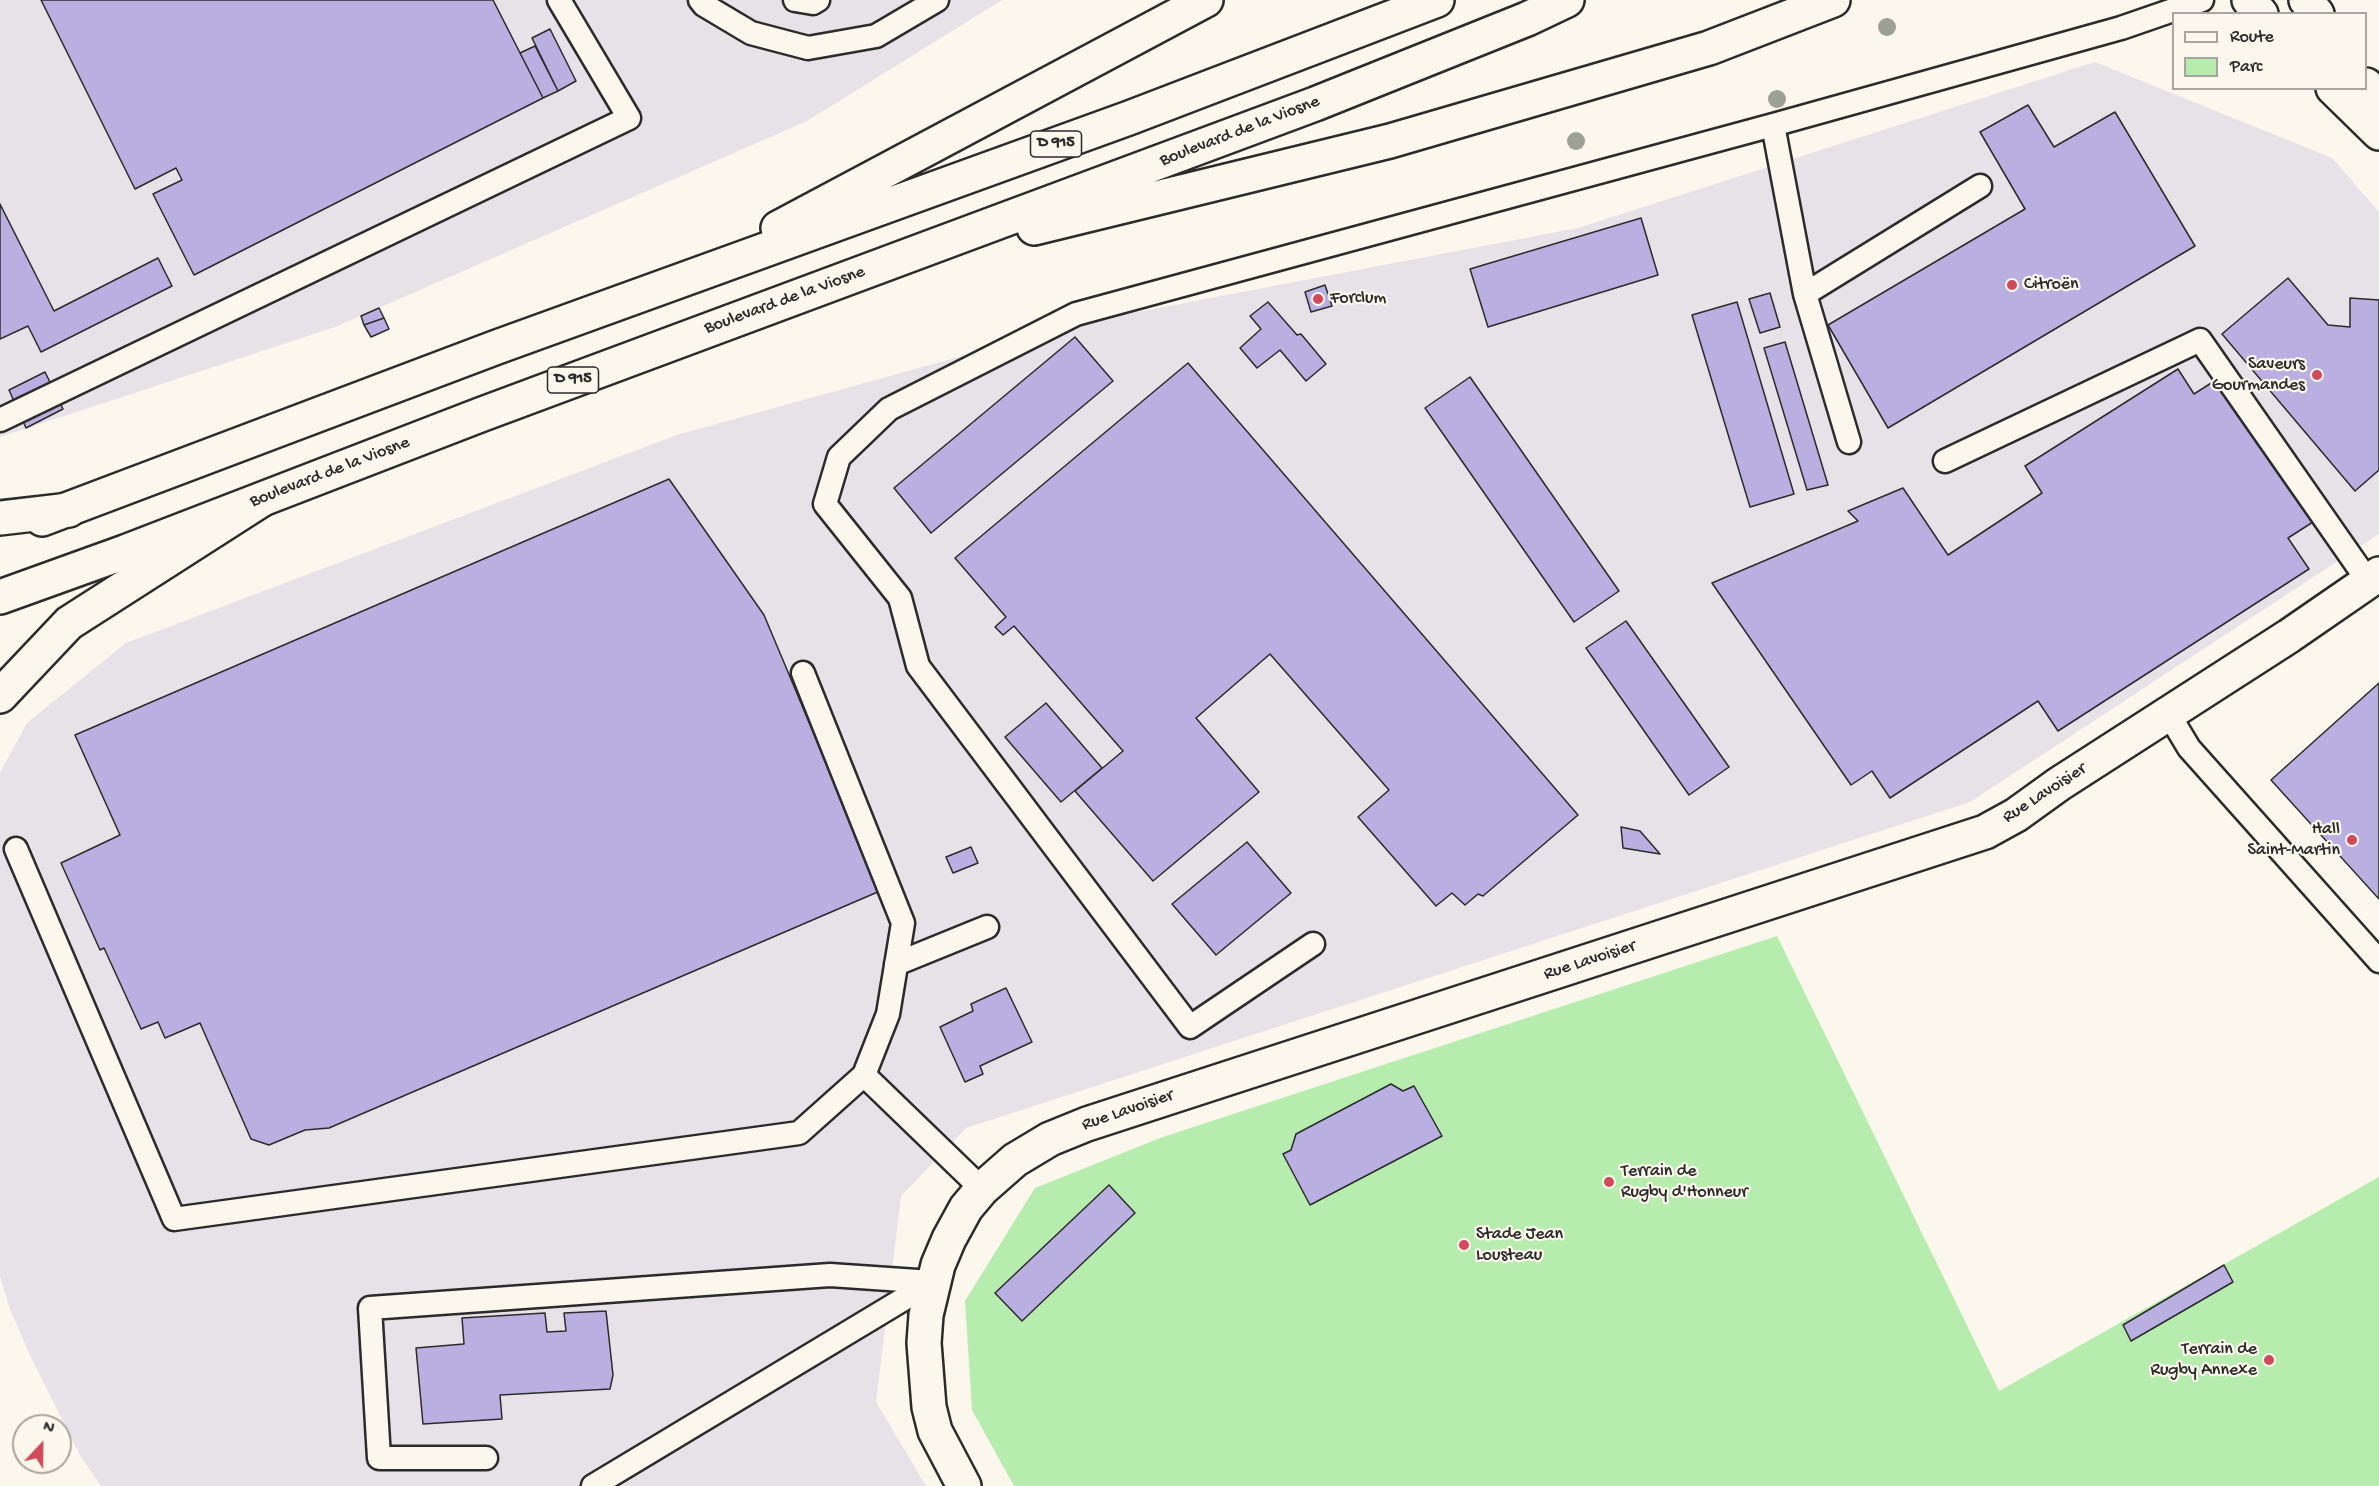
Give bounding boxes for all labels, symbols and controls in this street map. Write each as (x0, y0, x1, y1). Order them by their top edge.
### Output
legend (2172, 12, 2367, 90)
text: Route (2230, 27, 2274, 48)
text: Parc (2230, 57, 2262, 78)
street label: Boulevard de la Viosne (1157, 92, 1323, 172)
road number: D 915 (1030, 131, 1082, 157)
street label: Boulevard de la Viosne (702, 262, 868, 340)
place label: Citroën (2024, 274, 2079, 296)
marker: Citroën (2005, 278, 2019, 292)
place label: Forclum (1330, 288, 1386, 310)
marker: Forclum (1311, 292, 1325, 306)
place label: Saveurs Gourmandes (2212, 354, 2305, 397)
road number: D 915 (548, 367, 598, 393)
marker: Saveurs Gourmandes (2310, 368, 2324, 382)
street label: Boulevard de la Viosne (247, 433, 413, 513)
street label: Rue Lavoisier (1999, 759, 2091, 829)
place label: Hall Saint-Martin (2248, 819, 2340, 862)
marker: Hall Saint-Martin (2345, 833, 2359, 847)
street label: Rue Lavoisier (1541, 936, 1639, 986)
street label: Rue Lavoisier (1079, 1085, 1177, 1137)
place label: Terrain de Rugby d'Honneur (1621, 1161, 1748, 1204)
marker: Terrain de Rugby d'Honneur (1602, 1175, 1616, 1189)
place label: Stade Jean Lousteau (1476, 1224, 1563, 1266)
marker: Stade Jean Lousteau (1457, 1238, 1471, 1252)
place label: Terrain de Rugby Annexe (2150, 1339, 2257, 1382)
marker: Terrain de Rugby Annexe (2262, 1353, 2276, 1367)
north arrow (12, 1414, 72, 1474)
text: N (40, 1418, 57, 1439)

